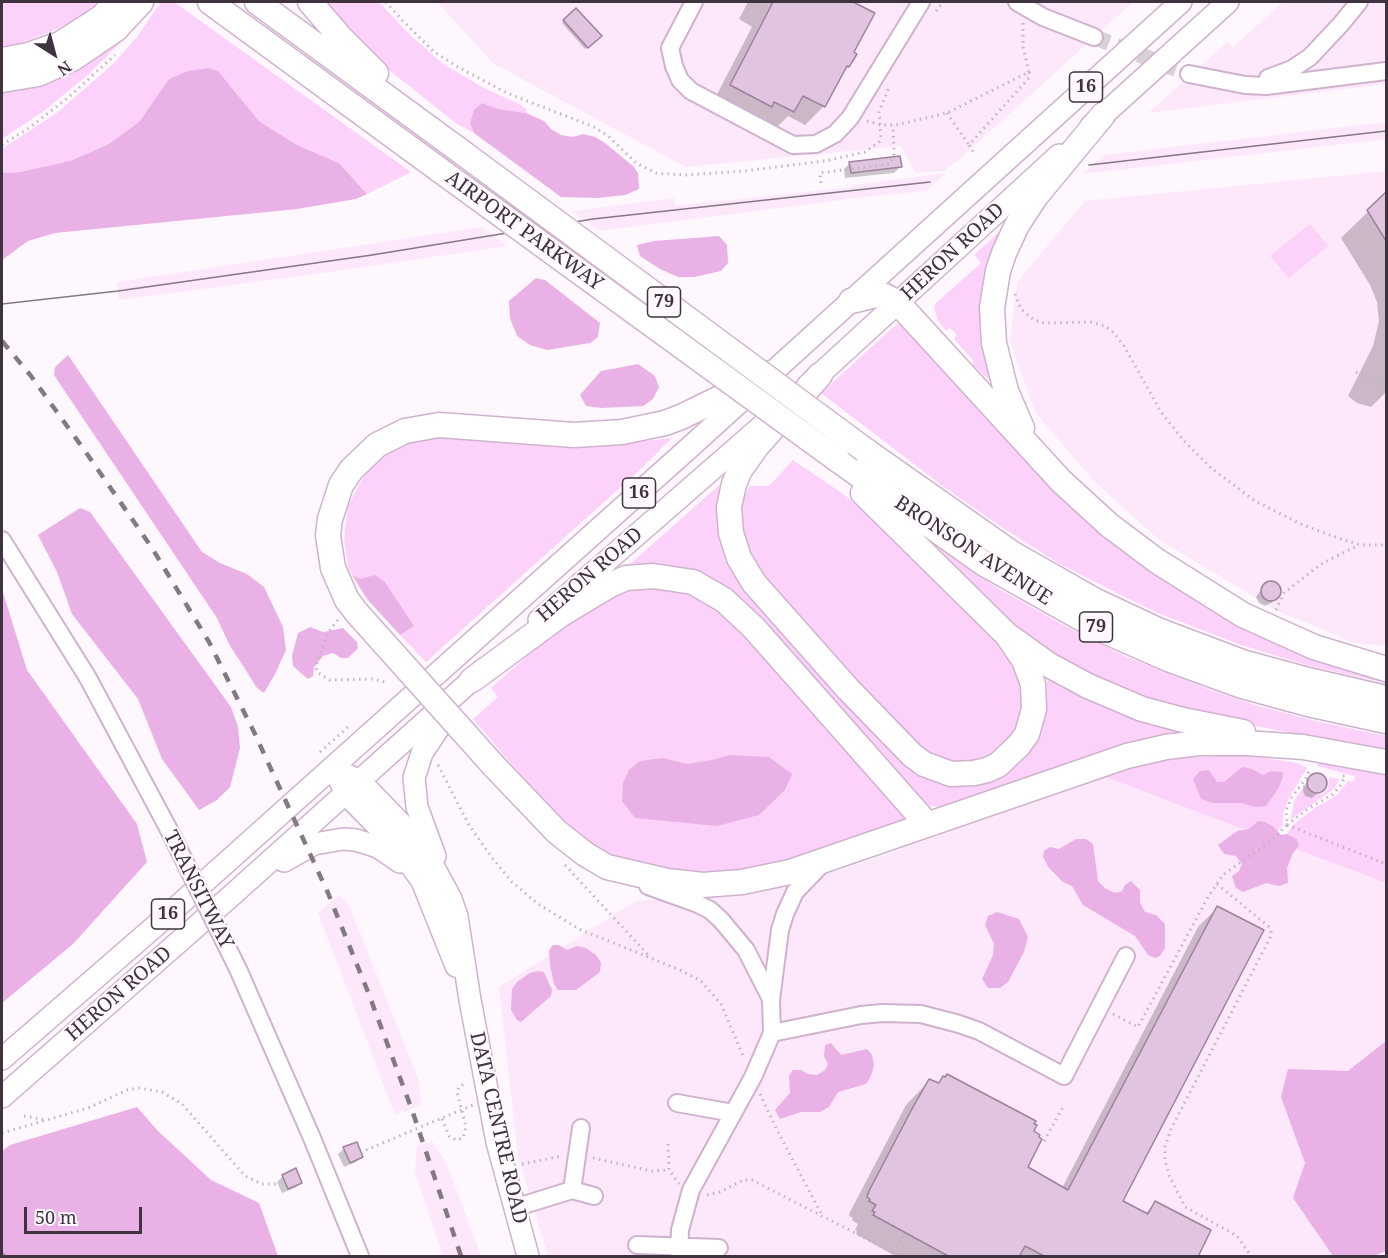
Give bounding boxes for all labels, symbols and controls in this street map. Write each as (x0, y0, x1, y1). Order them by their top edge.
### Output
north arrow (24, 24, 84, 84)
text: N (53, 56, 76, 81)
road number: 16 (1070, 72, 1102, 102)
street label: AIRPORT PARKWAY (441, 166, 607, 296)
street label: HERON ROAD (896, 198, 1010, 306)
road number: 79 (648, 287, 680, 317)
road number: 16 (622, 478, 656, 508)
street label: BRONSON AVENUE (890, 491, 1056, 611)
street label: HERON ROAD (532, 523, 648, 627)
road number: 79 (1080, 612, 1112, 642)
street label: TRANSITWAY (158, 827, 238, 953)
road number: 16 (152, 899, 184, 929)
street label: HERON ROAD (61, 942, 177, 1046)
street label: DATA CENTRE ROAD (464, 1030, 532, 1226)
scale bar (27, 1195, 146, 1233)
text: 50 m (35, 1205, 77, 1229)

